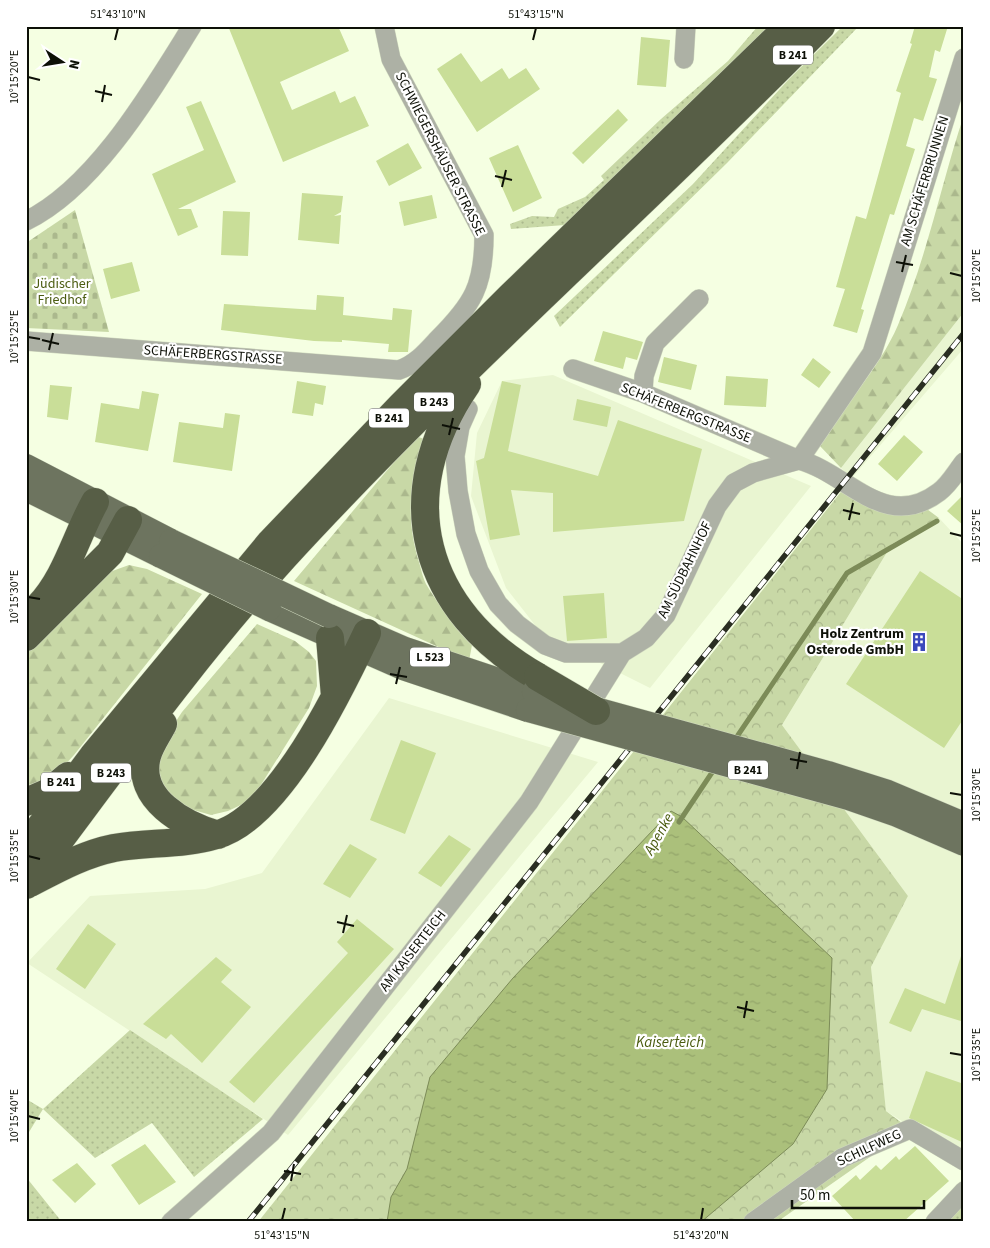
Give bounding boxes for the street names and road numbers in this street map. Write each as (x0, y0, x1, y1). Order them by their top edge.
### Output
road number: B 241 (773, 46, 813, 64)
street label: SCHWIEGERSHÄUSER STRASSE (390, 69, 490, 239)
street label: AM SCHÄFERBRUNNEN (896, 114, 954, 248)
street label: SCHÄFERBERGSTRASSE (143, 340, 283, 370)
street label: SCHÄFERBERGSTRASSE (618, 378, 754, 448)
road number: B 243 (414, 392, 454, 412)
road number: B 241 (369, 408, 409, 428)
street label: AM SÜDBAHNHOF (653, 518, 717, 622)
road number: L 523 (410, 648, 450, 666)
road number: B 241 (728, 760, 768, 780)
road number: B 243 (91, 764, 131, 782)
road number: B 241 (41, 772, 81, 792)
street label: AM KAISERTEICH (375, 906, 451, 996)
street label: SCHILFWEG (833, 1124, 905, 1172)

